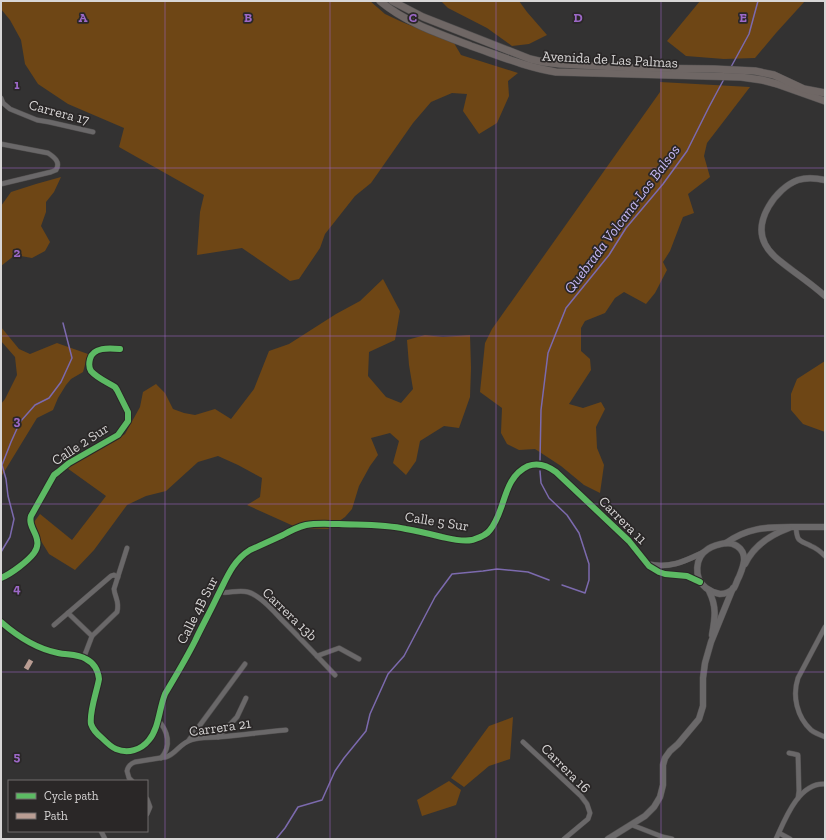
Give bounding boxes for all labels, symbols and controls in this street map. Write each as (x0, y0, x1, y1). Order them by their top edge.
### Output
text: A (79, 10, 88, 25)
text: B (244, 10, 252, 25)
text: C (409, 10, 417, 25)
text: D (573, 10, 583, 25)
text: E (739, 10, 747, 25)
street label: Avenida de Las Palmas (542, 47, 678, 72)
text: 1 (14, 77, 20, 92)
street label: Carrera 17 (27, 96, 91, 129)
water label: Quebrada Volcana-Los Balsos (560, 141, 684, 297)
text: 2 (14, 245, 21, 260)
text: 3 (14, 413, 21, 428)
street label: Calle 2 Sur (49, 420, 112, 469)
street label: Carrera 11 (595, 493, 651, 548)
street label: Calle 5 Sur (404, 508, 470, 535)
street label: Calle 4B Sur (173, 574, 222, 647)
text: 4 (13, 581, 21, 596)
street label: Carrera 13b (259, 584, 321, 645)
street label: Carrera 21 (188, 715, 253, 740)
street label: Carrera 16 (537, 740, 594, 797)
text: 5 (14, 749, 21, 764)
legend (8, 780, 148, 832)
text: Cycle path (44, 789, 99, 803)
text: Path (44, 809, 68, 823)

